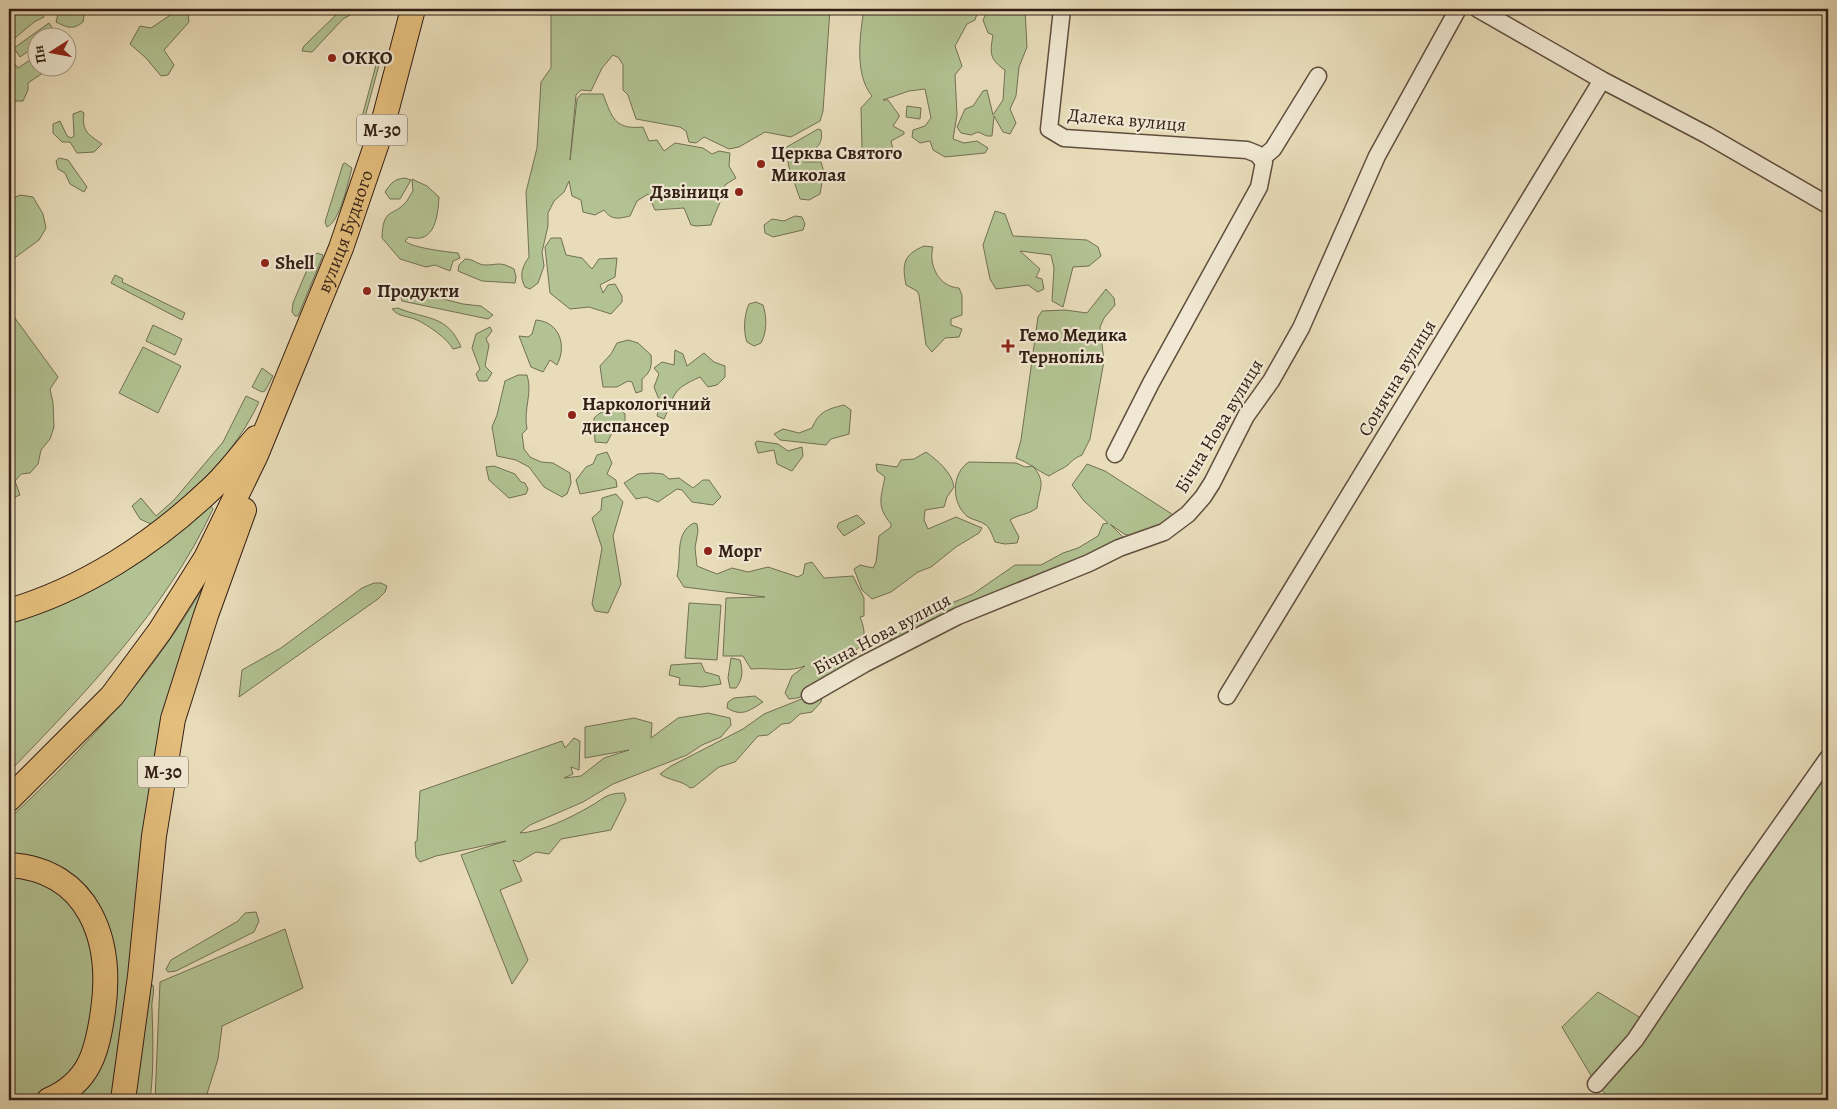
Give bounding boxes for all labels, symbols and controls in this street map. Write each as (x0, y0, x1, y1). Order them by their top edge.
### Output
north arrow (28, 28, 78, 78)
text: Пн (29, 44, 51, 65)
place label: ОККО (342, 45, 393, 71)
marker: ОККО (326, 52, 338, 64)
street label: Далека вулиця (1067, 102, 1187, 138)
road number: М-30 (357, 114, 407, 146)
place label: Церква Святого Миколая (771, 140, 903, 188)
marker: Церква Святого Миколая (755, 158, 767, 170)
street label: вулиця Будного (311, 167, 380, 297)
place label: Дзвіниця (650, 179, 729, 205)
marker: Дзвіниця (733, 186, 745, 198)
place label: Shell (275, 250, 314, 276)
marker: Shell (259, 257, 271, 269)
place label: Продукти (377, 278, 459, 304)
marker: Продукти (361, 285, 373, 297)
street label: Сонячна вулиця (1352, 315, 1442, 441)
place label: Гемо Медика Тернопіль (1019, 322, 1128, 370)
marker: Гемо Медика Тернопіль (1001, 339, 1015, 353)
street label: Бічна Нова вулиця (1169, 354, 1269, 498)
place label: Наркологічний диспансер (581, 391, 711, 439)
marker: Наркологічний диспансер (566, 409, 578, 421)
place label: Морг (718, 538, 762, 564)
marker: Морг (702, 545, 714, 557)
street label: Бічна Нова вулиця (809, 587, 955, 681)
road number: М-30 (138, 756, 188, 788)

